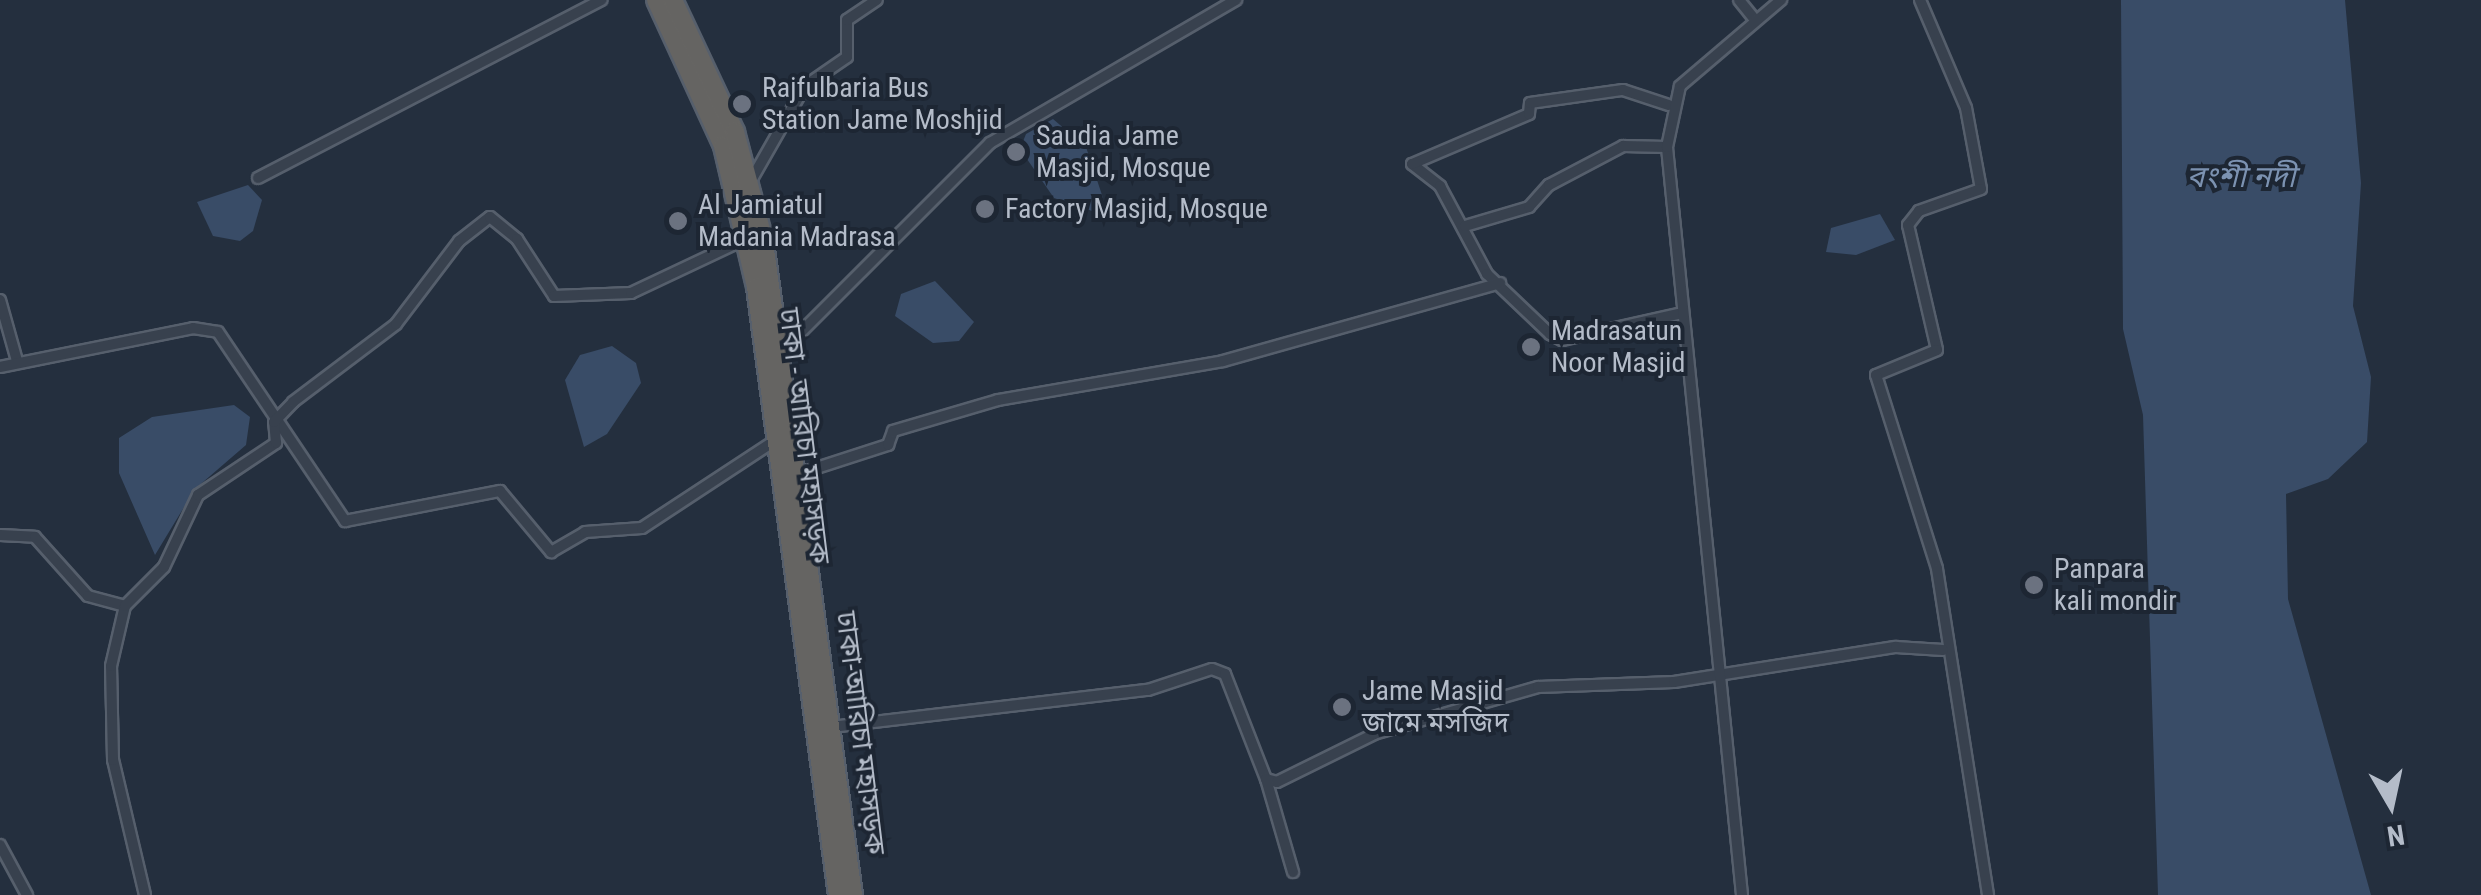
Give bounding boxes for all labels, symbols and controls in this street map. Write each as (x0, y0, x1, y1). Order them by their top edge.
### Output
place label: Rajfulbaria Bus Station Jame Moshjid (762, 71, 1003, 137)
marker: Rajfulbaria Bus Station Jame Moshjid (731, 93, 753, 115)
place label: Saudia Jame Masjid, Mosque (1036, 119, 1211, 185)
marker: Saudia Jame Masjid, Mosque (1005, 141, 1027, 163)
water label: বংশী নদী (2187, 159, 2295, 195)
place label: Al Jamiatul Madania Madrasa (698, 188, 896, 254)
place label: Factory Masjid, Mosque (1005, 192, 1268, 226)
marker: Factory Masjid, Mosque (974, 198, 996, 220)
marker: Al Jamiatul Madania Madrasa (667, 210, 689, 232)
street label: ঢাকা - আরিচা মহাসড়ক (772, 306, 836, 566)
place label: Madrasatun Noor Masjid (1551, 314, 1685, 380)
marker: Madrasatun Noor Masjid (1520, 336, 1542, 358)
place label: Panpara kali mondir (2054, 552, 2177, 618)
marker: Panpara kali mondir (2023, 574, 2045, 596)
street label: ঢাকা-আরিচা মহাসড়ক (828, 609, 892, 857)
place label: Jame Masjid জামে মসজিদ (1362, 674, 1509, 740)
marker: Jame Masjid জামে মসজিদ (1331, 696, 1353, 718)
north arrow (2341, 755, 2441, 855)
text: N (2385, 817, 2407, 853)

